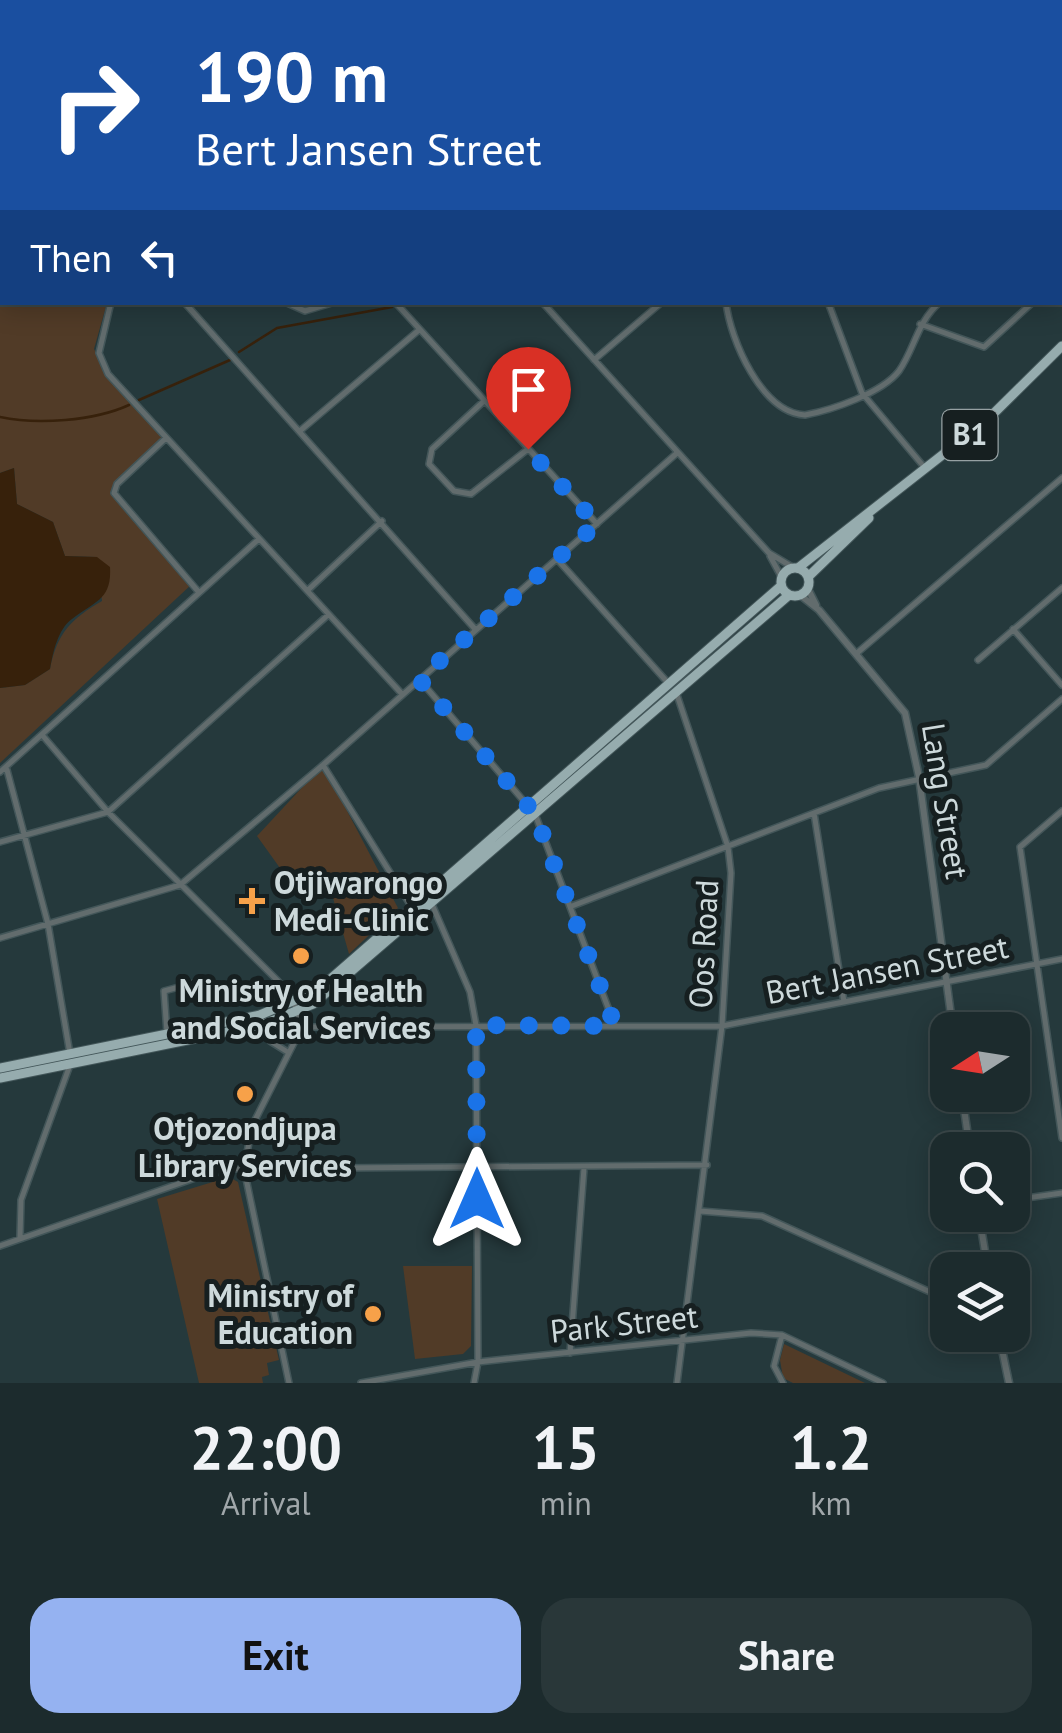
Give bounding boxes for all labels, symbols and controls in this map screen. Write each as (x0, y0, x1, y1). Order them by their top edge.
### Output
text: 190 m (195, 31, 388, 121)
icon: right (30, 40, 160, 170)
text: Bert Jansen Street (195, 119, 541, 177)
icon: left (132, 230, 187, 285)
text: Then (30, 233, 112, 282)
pin (486, 347, 571, 450)
icon: arrive (501, 362, 556, 417)
road number: B1 (942, 410, 998, 460)
street label: Lang Street (913, 720, 979, 882)
place label: Otjiwarongo Medi-Clinic (274, 861, 443, 940)
street label: Oos Road (679, 879, 727, 1009)
marker: Otjiwarongo Medi-Clinic (239, 888, 265, 914)
street label: Bert Jansen Street (762, 925, 1012, 1013)
marker: Ministry of Health and Social Services (290, 945, 312, 967)
place label: Ministry of Health and Social Services (171, 969, 431, 1048)
north arrow (930, 1012, 1030, 1112)
map controls (930, 1012, 1030, 1352)
marker: Otjozondjupa Library Services (234, 1083, 256, 1105)
place label: Otjozondjupa Library Services (138, 1107, 352, 1186)
button: search (930, 1132, 1030, 1232)
position arrow (425, 1147, 529, 1251)
button: layers (930, 1252, 1030, 1352)
place label: Ministry of Education (208, 1274, 355, 1353)
street label: Park Street (548, 1294, 700, 1352)
marker: Ministry of Education (362, 1303, 384, 1325)
text: 22:00 (190, 1408, 342, 1486)
text: 15 (532, 1408, 600, 1486)
text: 1.2 (789, 1408, 872, 1486)
text: Arrival (221, 1482, 311, 1524)
text: min (540, 1482, 592, 1524)
text: km (810, 1482, 852, 1524)
button: Exit (30, 1598, 521, 1713)
button: Share (541, 1598, 1032, 1713)

